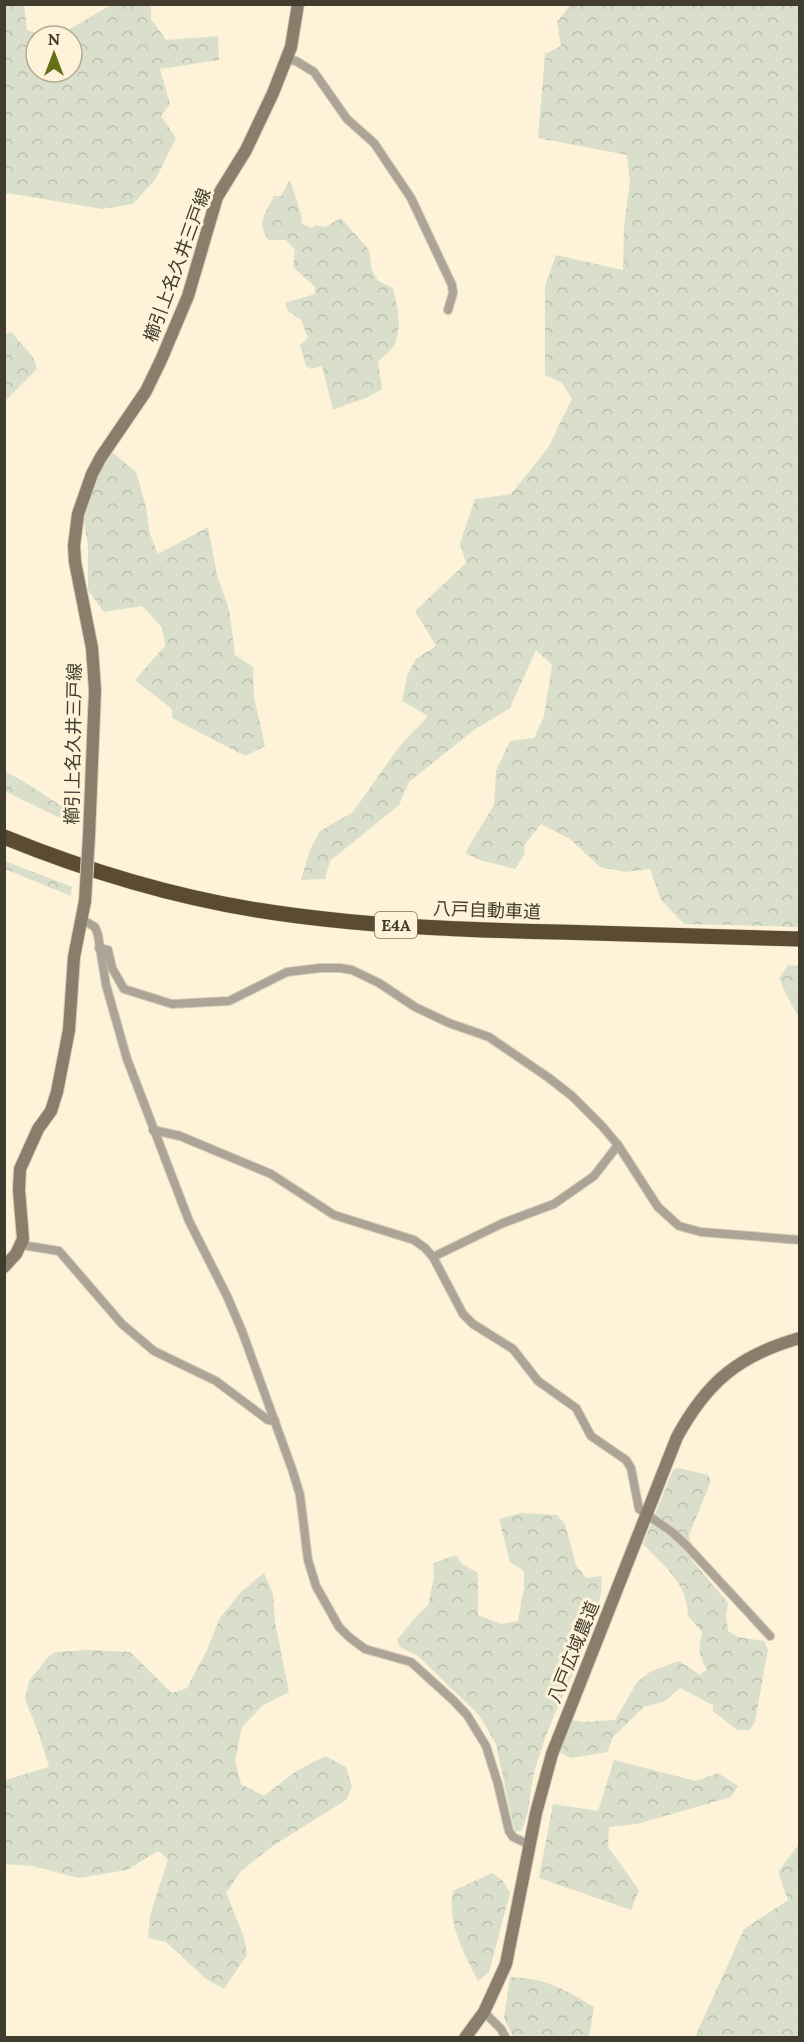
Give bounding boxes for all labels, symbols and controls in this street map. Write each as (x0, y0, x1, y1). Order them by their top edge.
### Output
north arrow (24, 24, 84, 84)
text: N (48, 29, 60, 49)
street label: 櫛引上名久井三戸線 (138, 185, 216, 345)
street label: 櫛引上名久井三戸線 (60, 663, 86, 825)
street label: 八戸自動車道 (433, 897, 541, 923)
road number: E4A (375, 912, 417, 938)
street label: 八戸広域農道 (542, 1598, 604, 1706)

